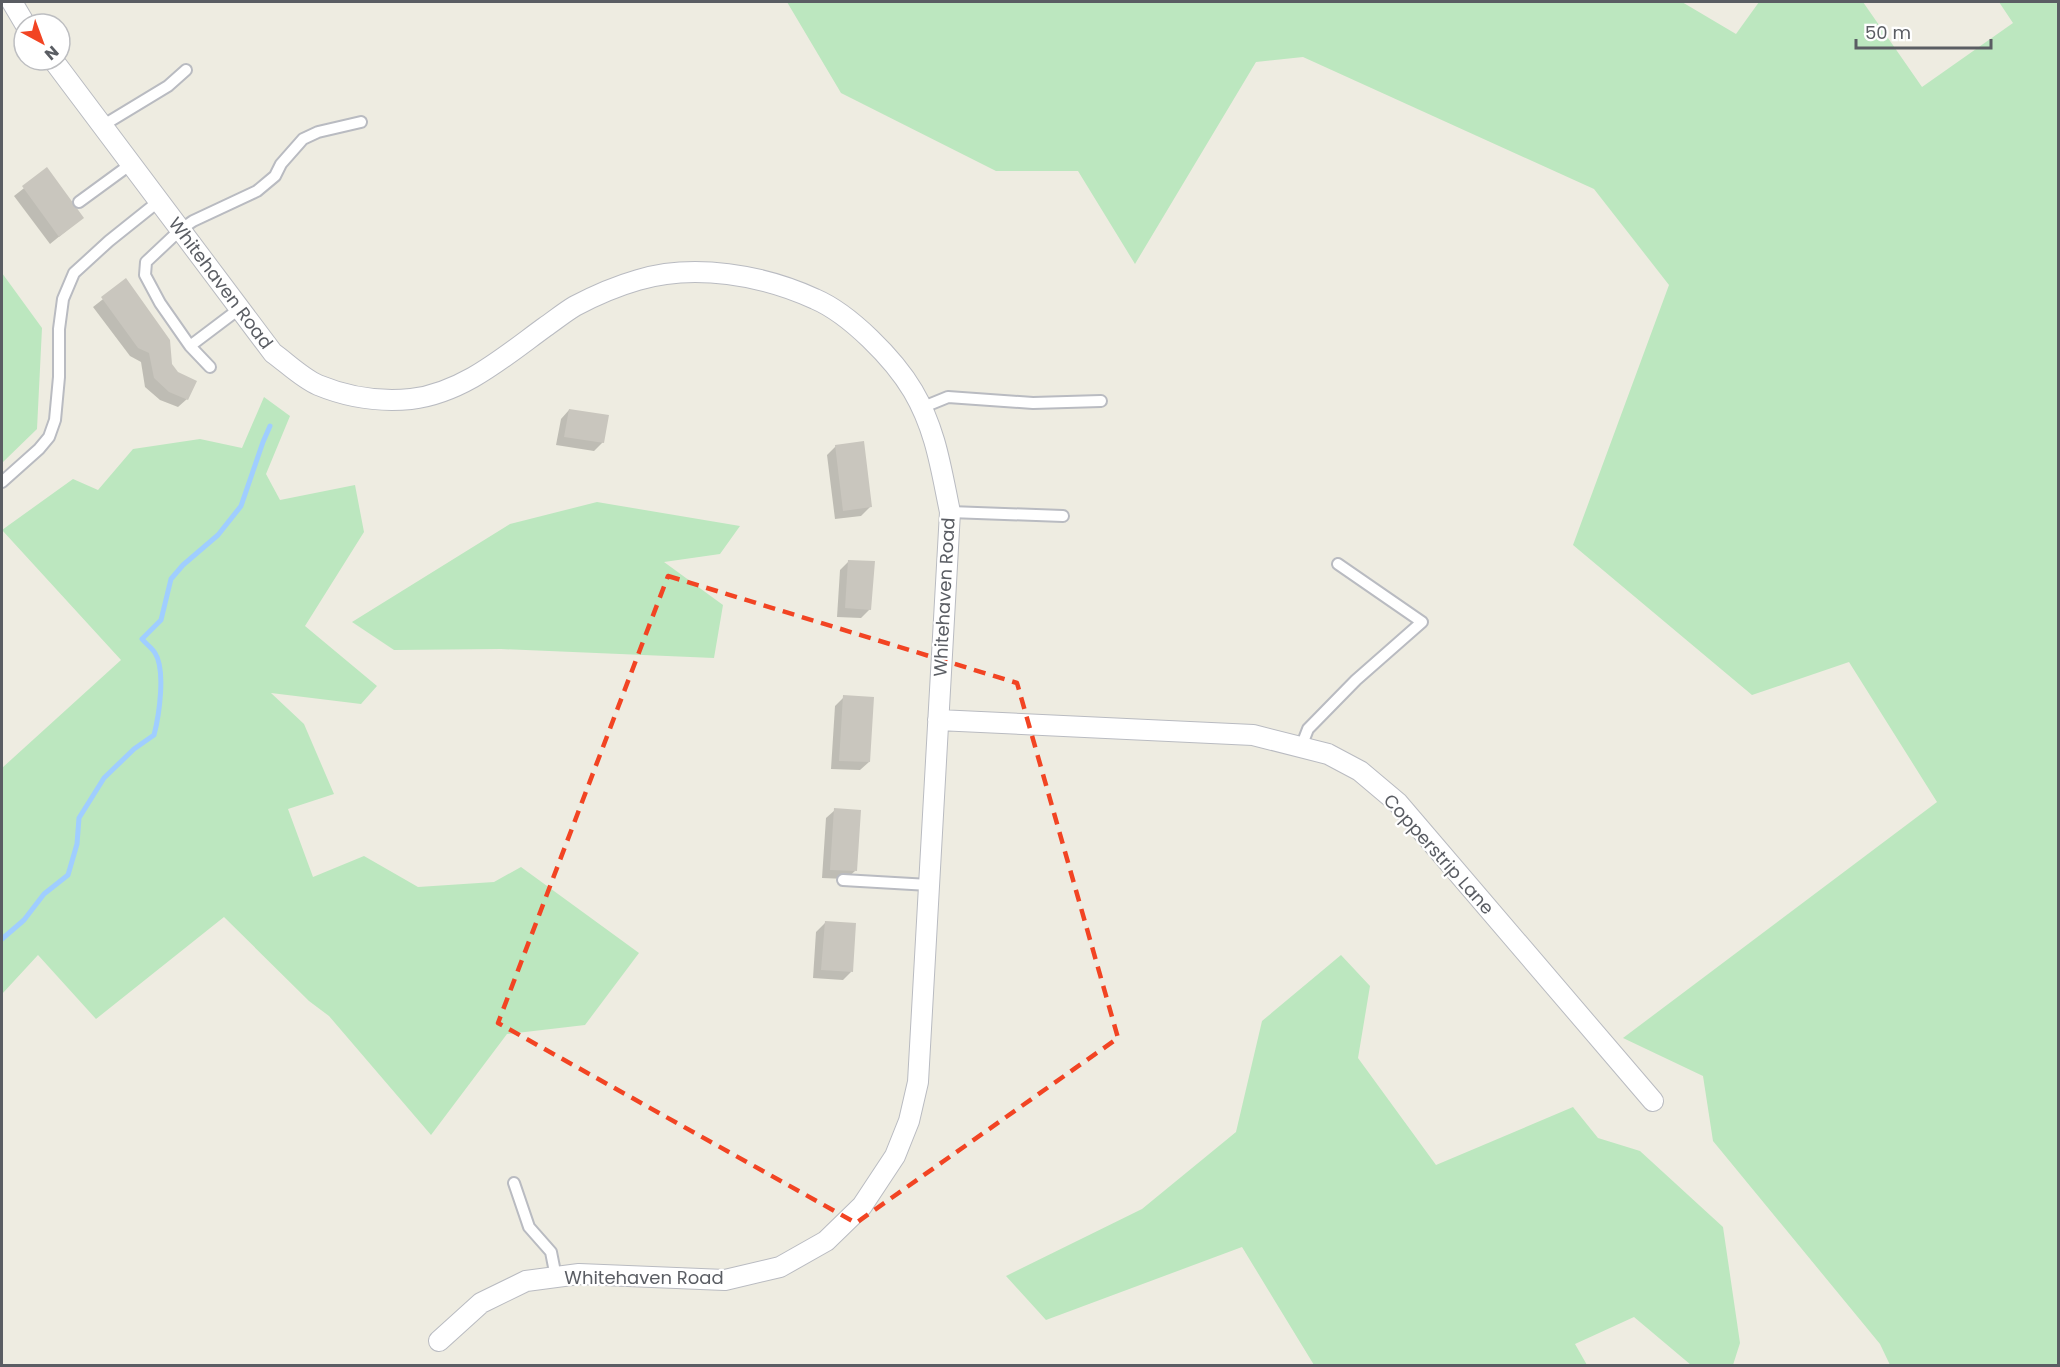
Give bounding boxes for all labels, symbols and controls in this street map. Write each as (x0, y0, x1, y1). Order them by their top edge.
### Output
north arrow (12, 12, 72, 72)
scale bar (1856, 12, 1991, 50)
text: 50 m (1865, 20, 1911, 45)
text: N (39, 40, 64, 66)
street label: Whitehaven Road (163, 212, 279, 354)
street label: Whitehaven Road (927, 517, 961, 677)
street label: Copperstrip Lane (1378, 788, 1500, 920)
street label: Whitehaven Road (564, 1265, 724, 1290)

